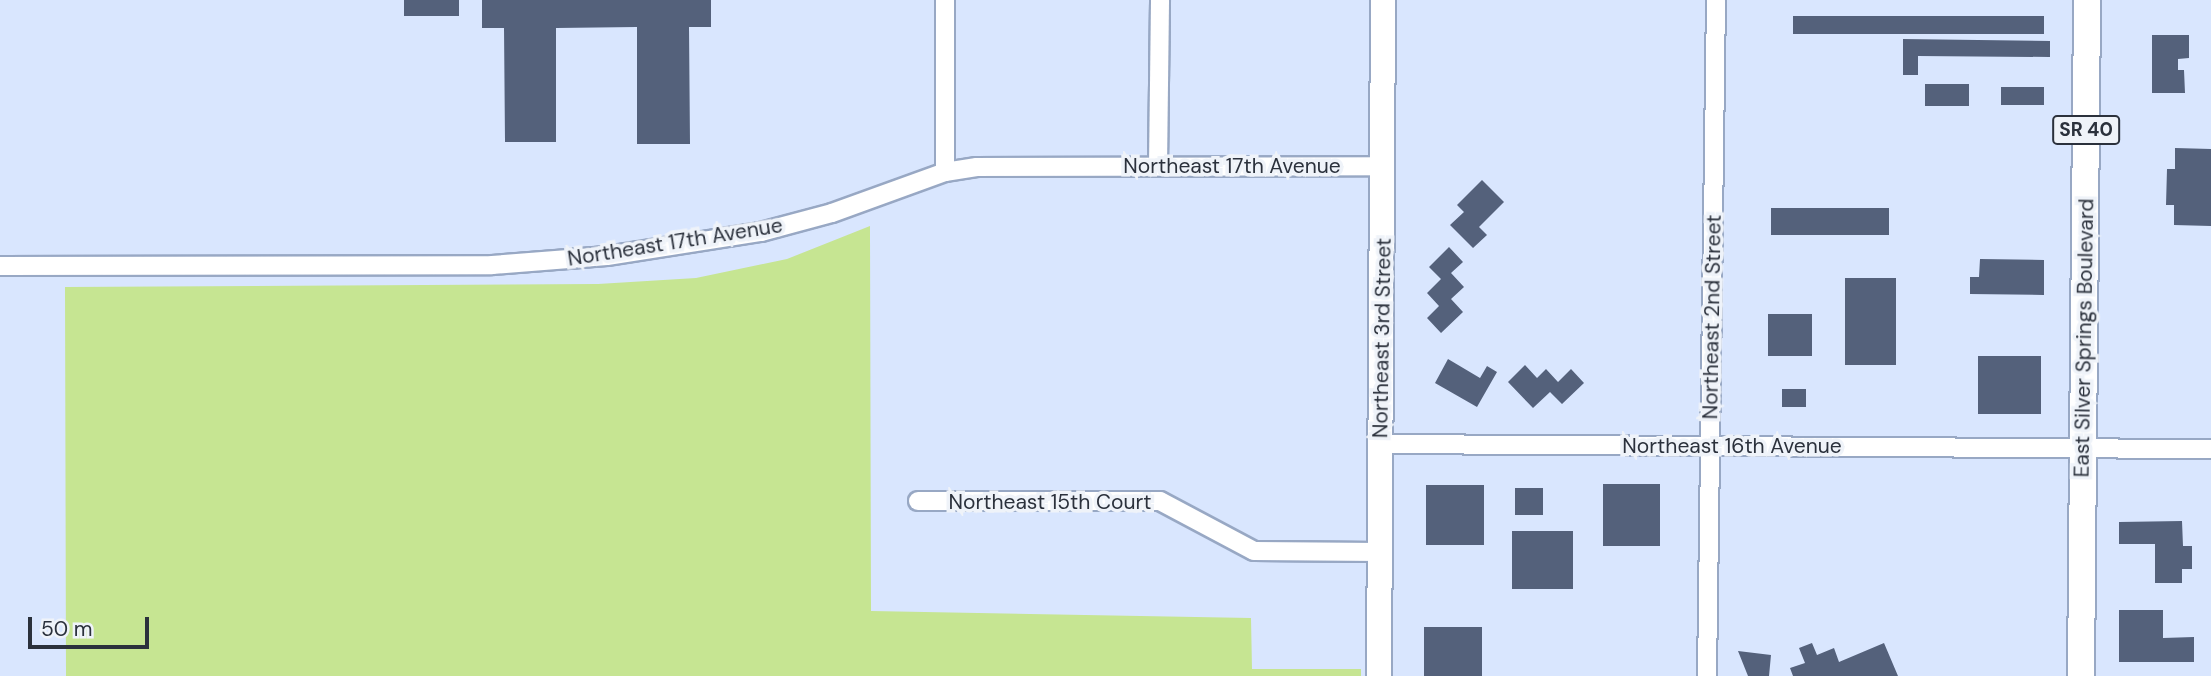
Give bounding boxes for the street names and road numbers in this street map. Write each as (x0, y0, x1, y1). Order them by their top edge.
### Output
road number: SR 40 (2051, 114, 2121, 146)
street label: Northeast 17th Avenue (1123, 153, 1341, 179)
street label: East Silver Springs Boulevard (2069, 198, 2099, 478)
street label: Northeast 17th Avenue (566, 213, 784, 271)
street label: Northeast 2nd Street (1698, 214, 1726, 420)
street label: Northeast 3rd Street (1368, 238, 1396, 438)
street label: Northeast 16th Avenue (1622, 433, 1842, 459)
street label: Northeast 15th Court (948, 489, 1152, 515)

